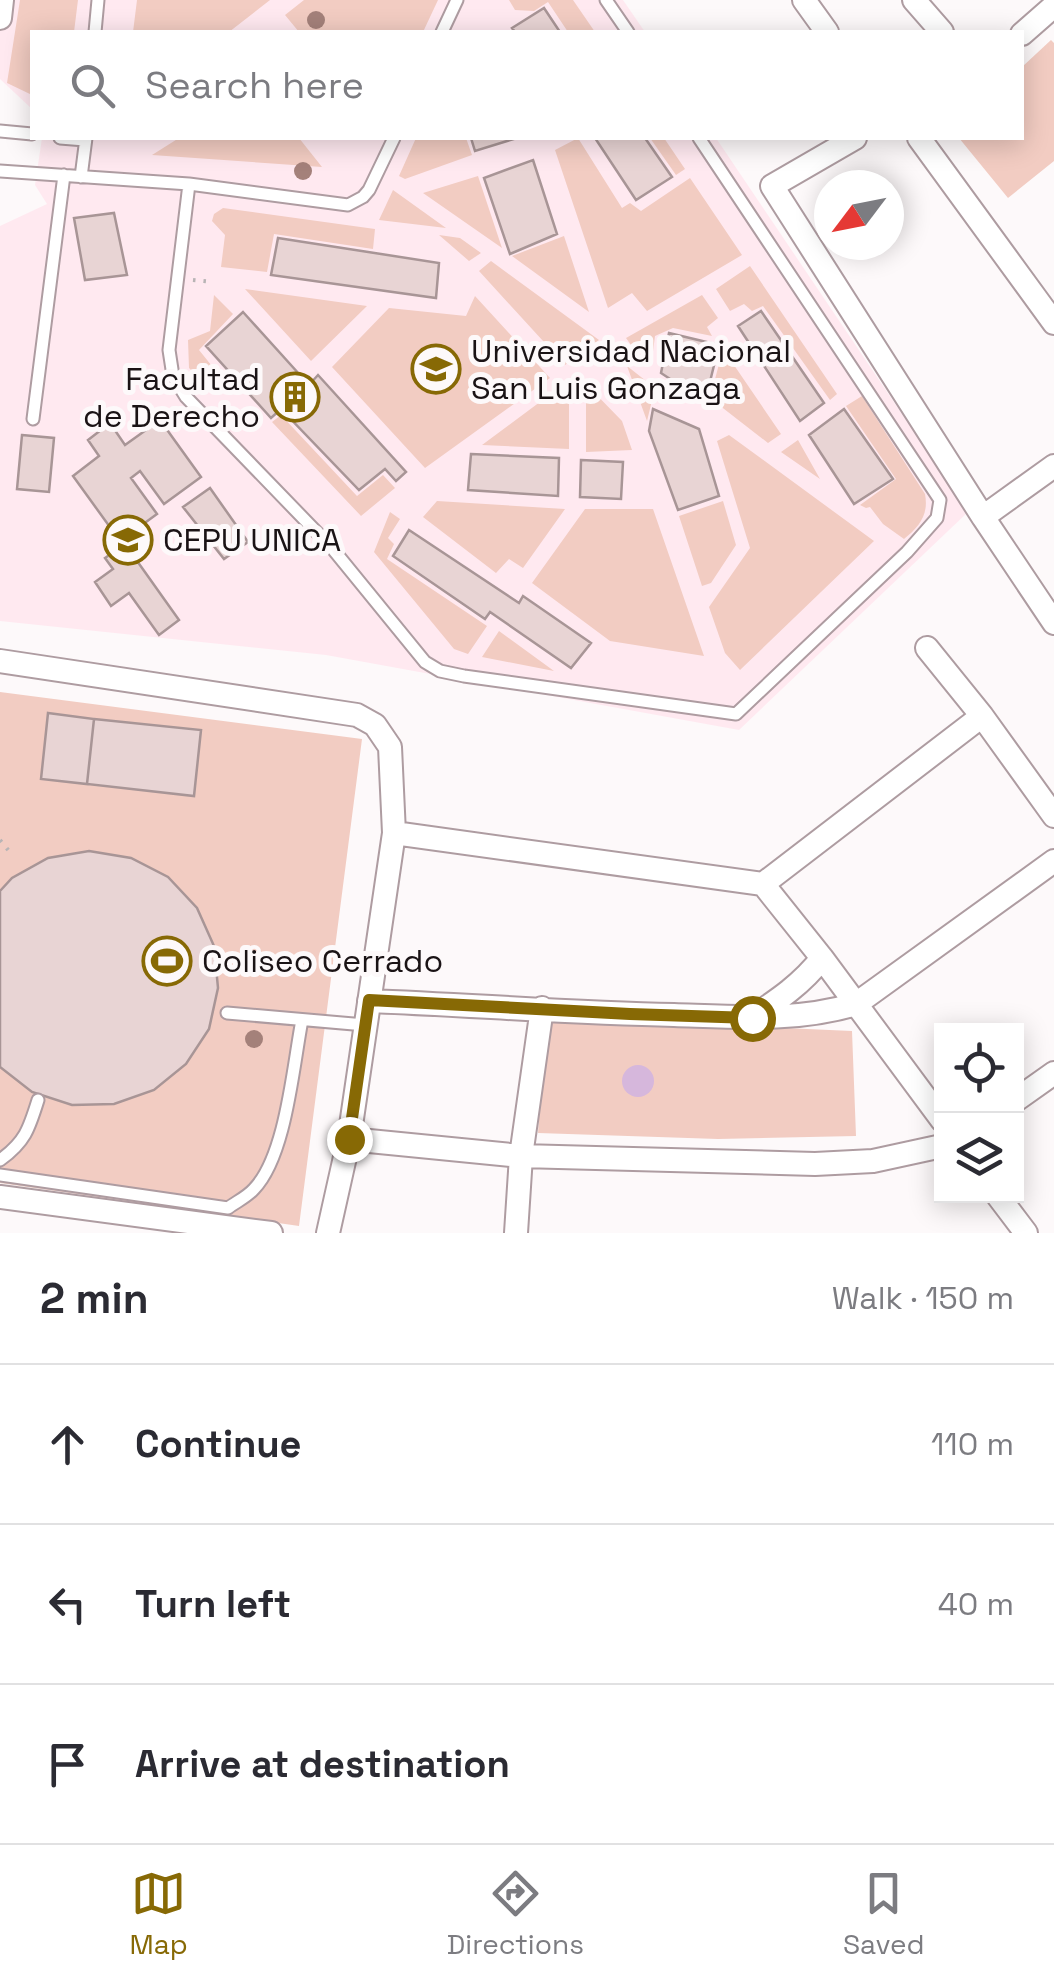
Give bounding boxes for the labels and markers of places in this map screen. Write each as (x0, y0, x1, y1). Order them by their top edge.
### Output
place label: Universidad Nacional San Luis Gonzaga (471, 331, 791, 408)
school or university icon: Universidad Nacional San Luis Gonzaga (410, 343, 462, 395)
place label: Facultad de Derecho (83, 359, 260, 436)
building icon: Facultad de Derecho (269, 371, 321, 423)
school or university icon: CEPU UNICA (102, 514, 154, 566)
place label: CEPU UNICA (163, 520, 341, 560)
sports icon: Coliseo Cerrado (141, 935, 193, 987)
place label: Coliseo Cerrado (202, 941, 443, 981)

